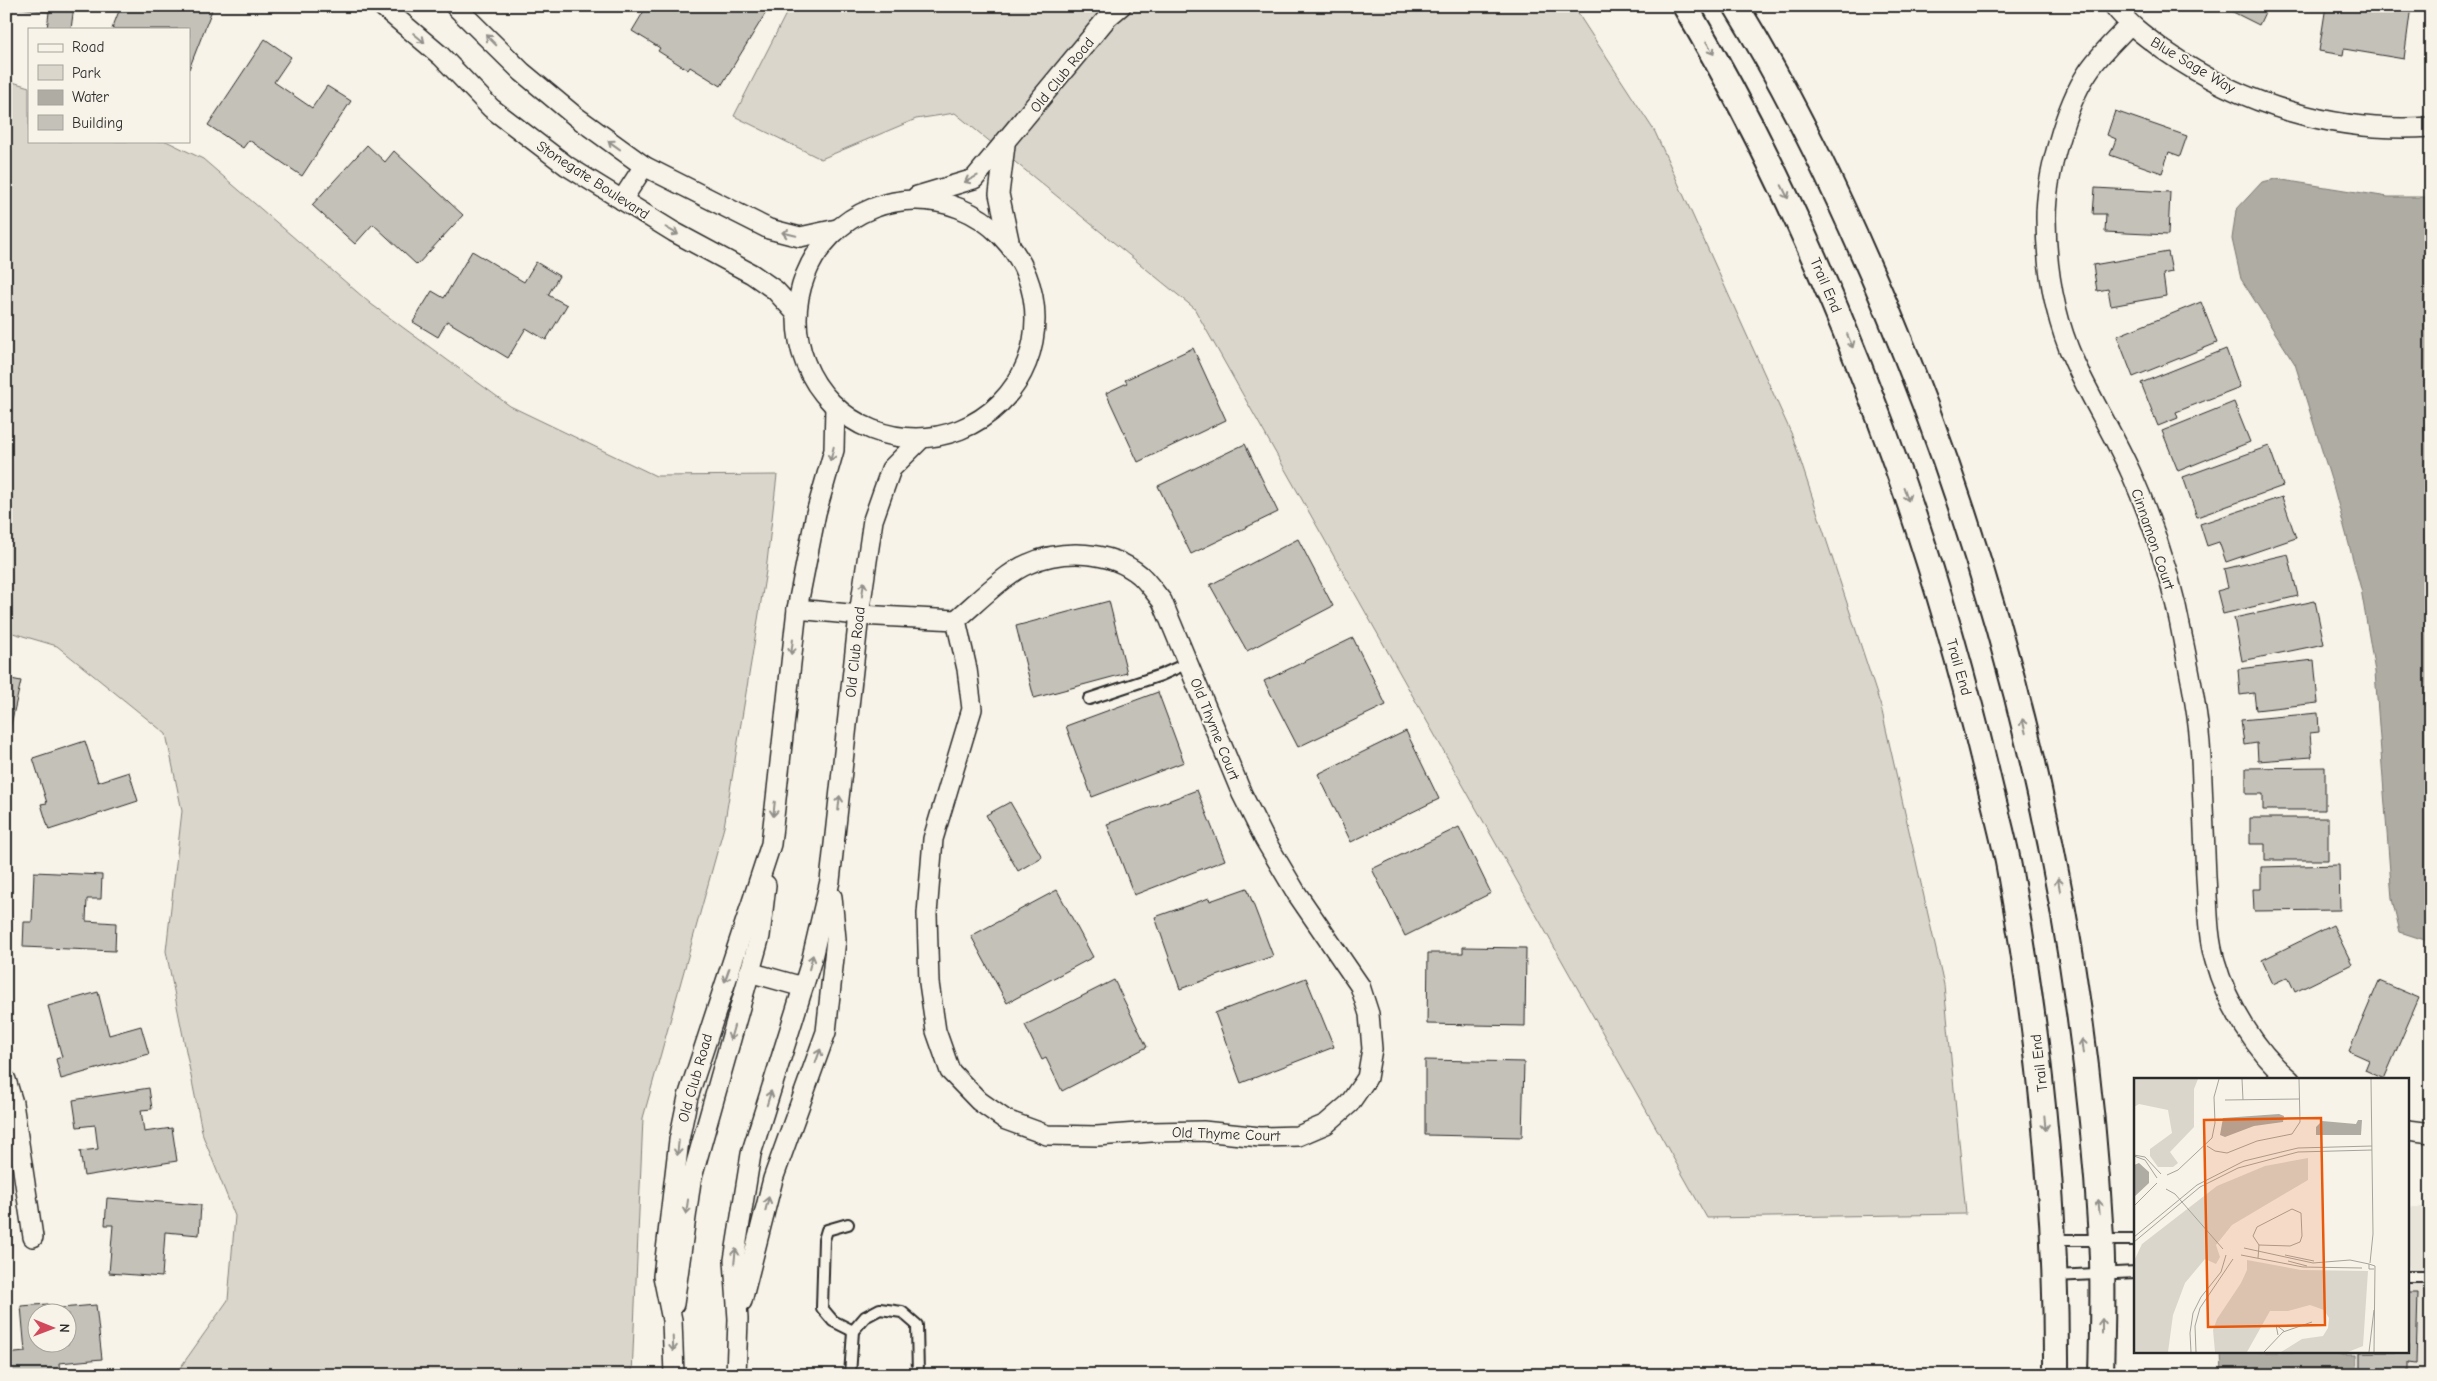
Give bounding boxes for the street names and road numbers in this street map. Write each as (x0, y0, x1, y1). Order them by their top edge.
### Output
street label: Blue Sage Way (2147, 33, 2239, 98)
street label: Old Club Road (1026, 34, 1098, 116)
street label: Stonegate Boulevard (533, 137, 653, 223)
street label: Trail End (1806, 255, 1846, 315)
street label: Cinnamon Court (2127, 486, 2179, 593)
street label: Old Club Road (841, 606, 869, 698)
street label: Trail End (1942, 637, 1976, 697)
street label: Old Thyme Court (1186, 675, 1244, 783)
street label: Old Club Road (674, 1032, 716, 1124)
street label: Trail End (2027, 1033, 2051, 1093)
street label: Old Thyme Court (1171, 1123, 1281, 1145)

